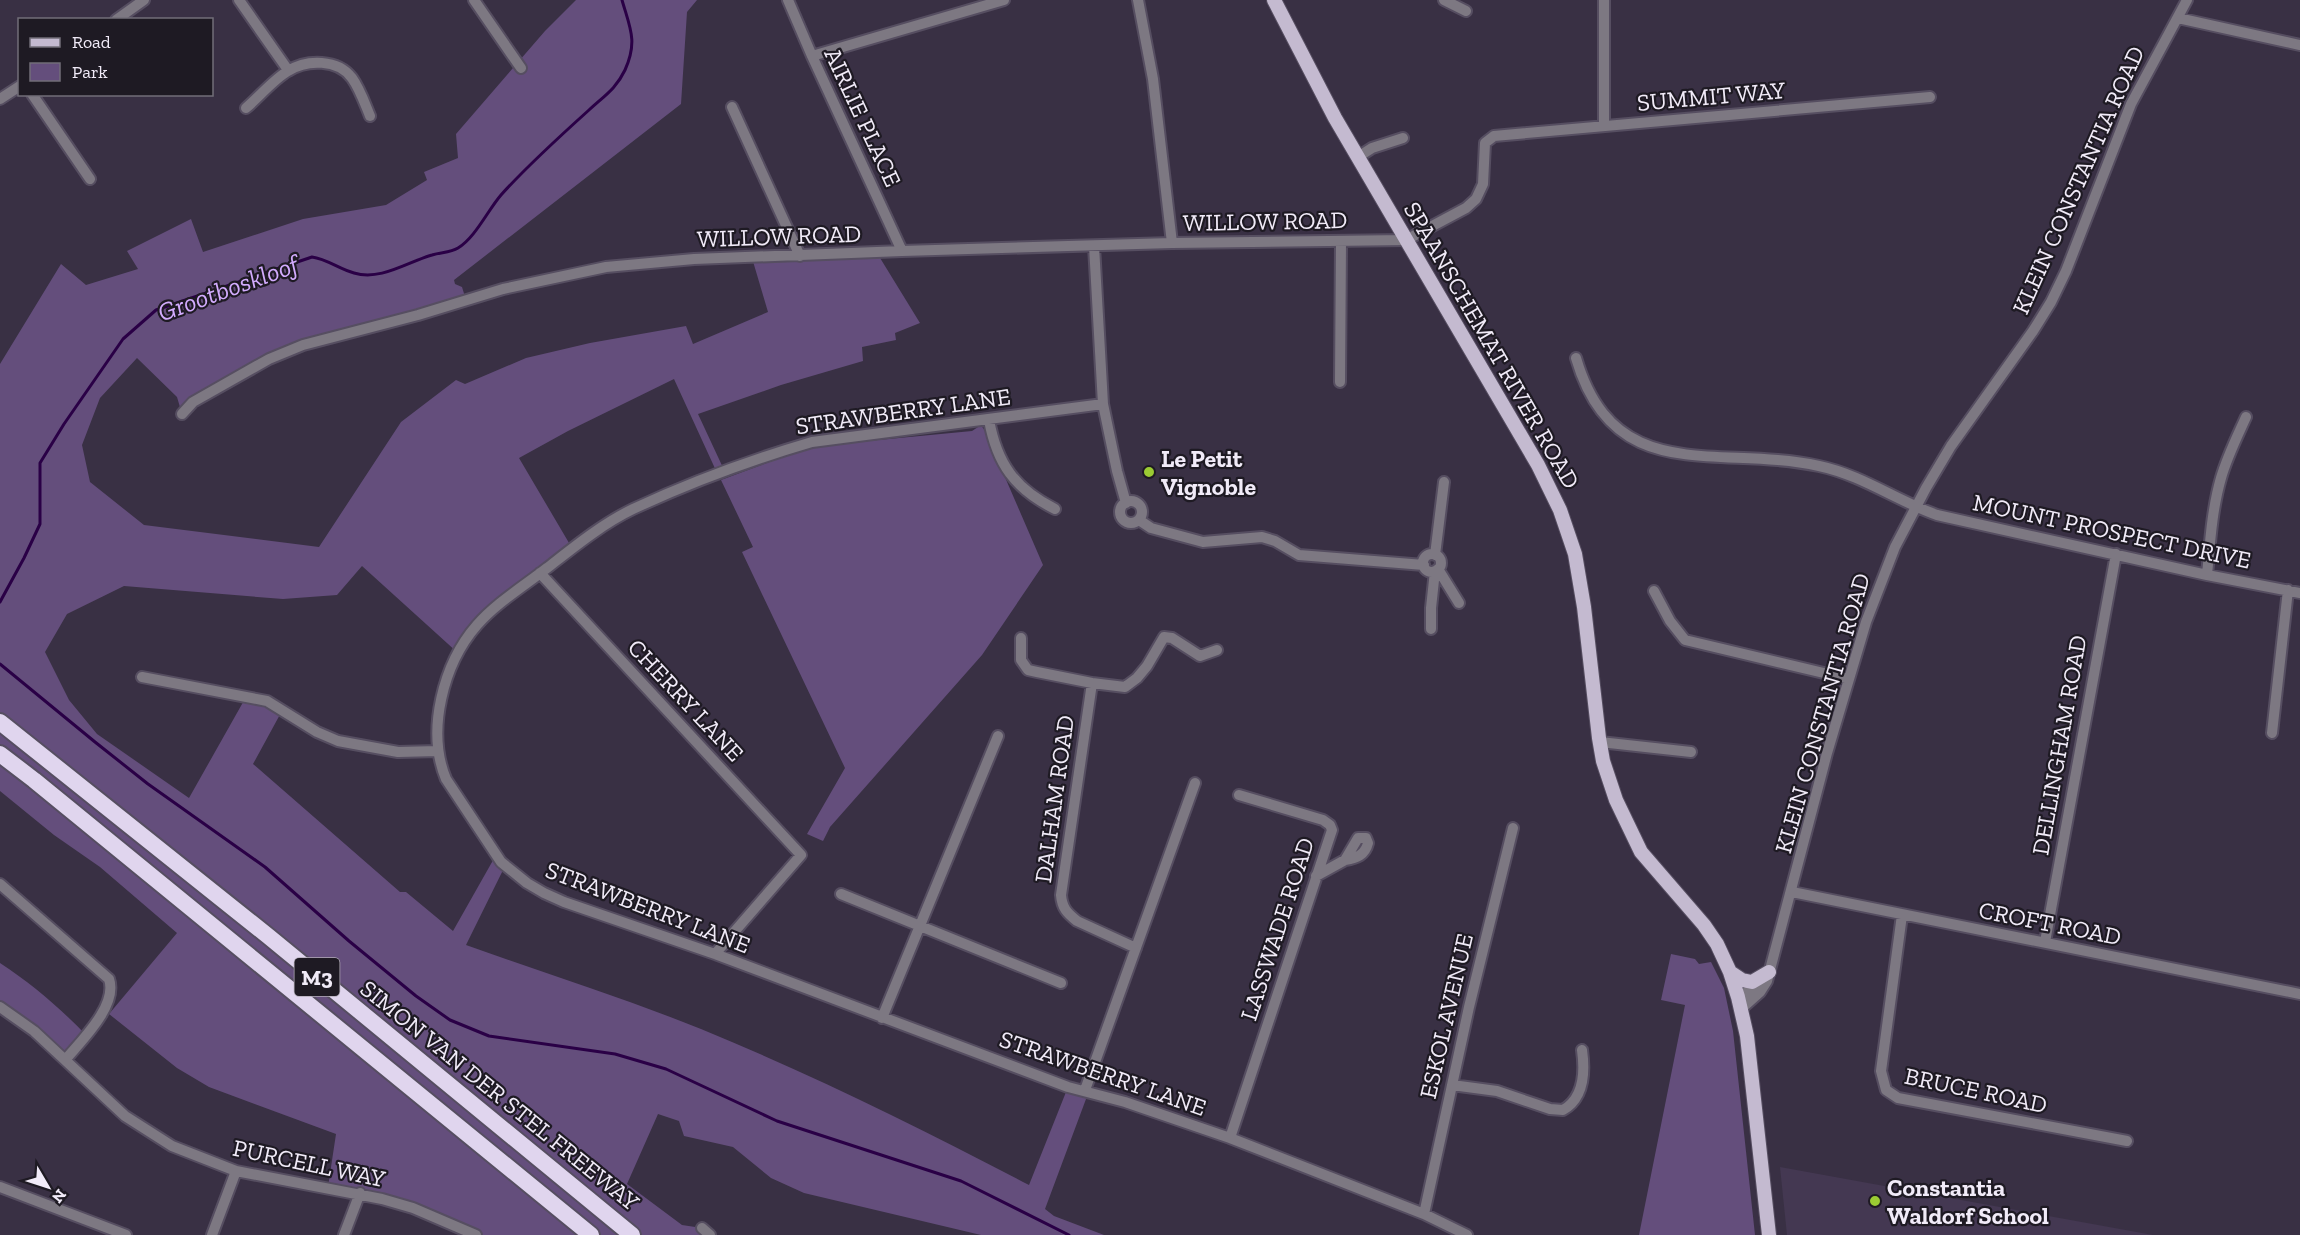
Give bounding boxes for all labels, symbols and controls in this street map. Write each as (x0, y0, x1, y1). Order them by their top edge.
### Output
legend (18, 18, 213, 96)
text: Road (72, 31, 111, 53)
street label: KLEIN CONSTANTIA ROAD (2006, 42, 2150, 318)
street label: AIRLIE PLACE (818, 43, 908, 191)
text: Park (72, 61, 108, 83)
street label: SUMMIT WAY (1636, 75, 1787, 117)
street label: SPAANSCHEMAT RIVER ROAD (1398, 196, 1586, 494)
street label: WILLOW ROAD (1183, 205, 1347, 237)
street label: WILLOW ROAD (696, 219, 862, 253)
water label: Grootboskloof (153, 247, 306, 328)
street label: STRAWBERRY LANE (794, 382, 1012, 440)
place label: Le Petit Vignoble (1161, 444, 1256, 501)
marker: Le Petit Vignoble (1142, 465, 1156, 479)
street label: MOUNT PROSPECT DRIVE (1970, 487, 2254, 575)
street label: KLEIN CONSTANTIA ROAD (1768, 570, 1876, 856)
street label: CHERRY LANE (622, 633, 750, 767)
street label: DELLINGHAM ROAD (2025, 633, 2093, 857)
street label: DALHAM ROAD (1028, 713, 1080, 885)
street label: LASSWADE ROAD (1234, 834, 1320, 1024)
street label: STRAWBERRY LANE (542, 855, 754, 959)
street label: CROFT ROAD (1976, 895, 2124, 951)
street label: ESKOL AVENUE (1413, 931, 1479, 1101)
road number: M3 (294, 958, 340, 996)
street label: SIMON VAN DER STEL FREEWAY (355, 974, 645, 1217)
street label: STRAWBERRY LANE (996, 1024, 1210, 1122)
street label: BRUCE ROAD (1902, 1061, 2050, 1119)
street label: PURCELL WAY (230, 1133, 388, 1193)
north arrow (18, 1157, 78, 1217)
place label: Constantia Waldorf School (1887, 1173, 2049, 1230)
text: N (48, 1185, 70, 1207)
marker: Constantia Waldorf School (1868, 1194, 1882, 1208)

